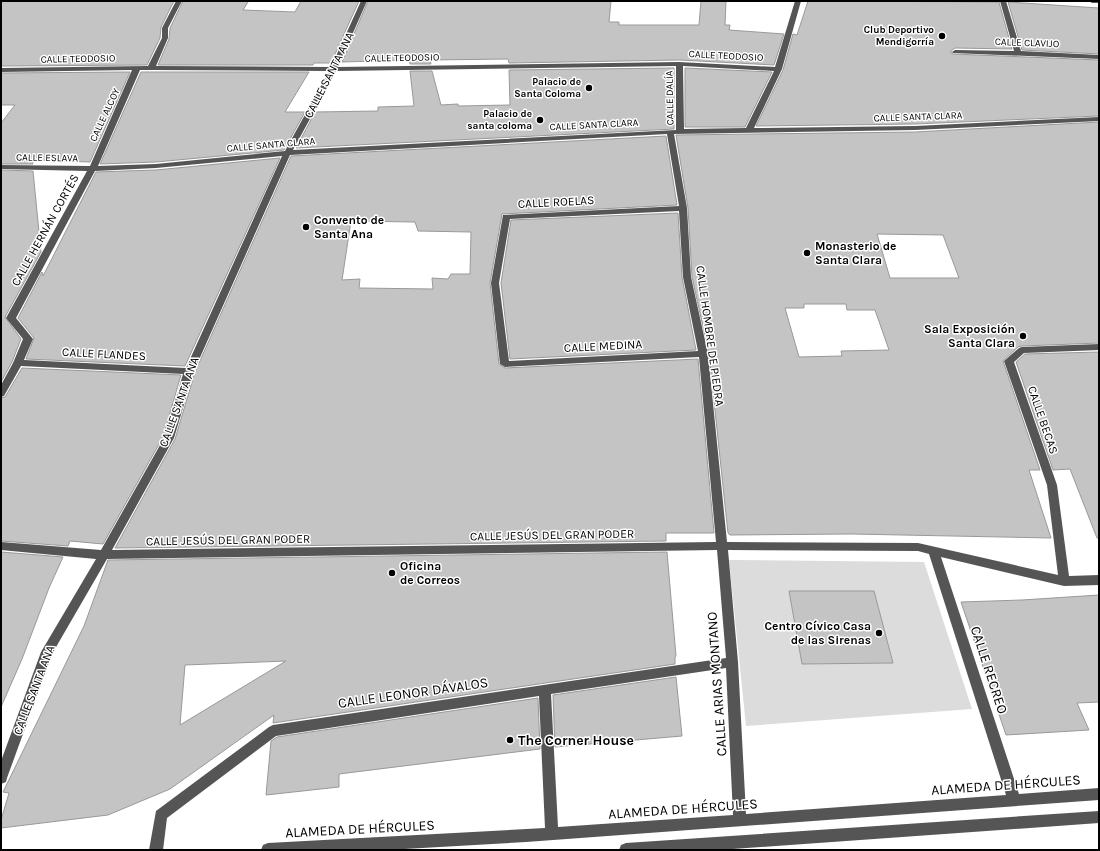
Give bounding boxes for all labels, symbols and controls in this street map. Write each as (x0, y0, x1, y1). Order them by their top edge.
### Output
place label: Club Deportivo Mendigorría (864, 24, 934, 48)
street label: CALLE SANTA ANA (301, 30, 357, 120)
marker: Club Deportivo Mendigorría (937, 31, 947, 41)
street label: CALLE CLAVIJO (995, 36, 1059, 50)
street label: CALLE TEODOSIO (688, 48, 764, 64)
street label: CALLE TEODOSIO (365, 51, 439, 65)
street label: CALLE TEODOSIO (41, 52, 115, 66)
street label: CALLE DALÍA (664, 70, 676, 125)
place label: Palacio de Santa Coloma (514, 76, 581, 100)
marker: Palacio de Santa Coloma (584, 83, 594, 93)
street label: CALLE ALCOY (87, 86, 123, 144)
place label: Palacio de santa coloma (467, 108, 532, 132)
street label: CALLE SANTA CLARA (873, 109, 963, 125)
marker: Palacio de santa coloma (535, 115, 545, 125)
street label: CALLE SANTA CLARA (549, 117, 639, 133)
street label: CALLE SANTA CLARA (226, 135, 316, 155)
street label: CALLE ESLAVA (16, 151, 78, 165)
street label: CALLE HERNÁN CORTÉS (8, 171, 82, 288)
street label: CALLE ROELAS (517, 193, 595, 211)
place label: Convento de Santa Ana (314, 213, 384, 241)
marker: Convento de Santa Ana (301, 222, 311, 232)
place label: Monasterio de Santa Clara (815, 239, 896, 267)
marker: Monasterio de Santa Clara (802, 248, 812, 258)
street label: CALLE HOMBRE DE PIEDRA (693, 265, 727, 407)
place label: Sala Exposición Santa Clara (924, 322, 1015, 350)
marker: Sala Exposición Santa Clara (1018, 331, 1028, 341)
street label: CALLE MEDINA (564, 337, 643, 355)
street label: CALLE FLANDES (62, 345, 146, 363)
street label: CALLE SANTA ANA (156, 355, 202, 449)
street label: CALLE BECAS (1025, 384, 1061, 456)
street label: CALLE JESÚS DEL GRAN PODER (470, 526, 634, 543)
street label: CALLE JESÚS DEL GRAN PODER (146, 531, 310, 548)
place label: Oficina de Correos (400, 559, 460, 587)
marker: Oficina de Correos (387, 568, 397, 578)
street label: CALLE ARIAS MONTANO (703, 611, 731, 757)
place label: Centro Cívico Casa de las Sirenas (764, 619, 871, 647)
street label: CALLE RECREO (967, 624, 1011, 716)
marker: Centro Cívico Casa de las Sirenas (874, 628, 884, 638)
street label: CALLE SANTA ANA (10, 643, 58, 737)
street label: CALLE LEONOR DÁVALOS (337, 673, 489, 712)
place label: The Corner House (518, 732, 634, 749)
marker: The Corner House (505, 735, 515, 745)
street label: ALAMEDA DE HÉRCULES (931, 770, 1081, 799)
street label: ALAMEDA DE HÉRCULES (608, 794, 758, 823)
street label: ALAMEDA DE HÉRCULES (285, 816, 435, 841)

